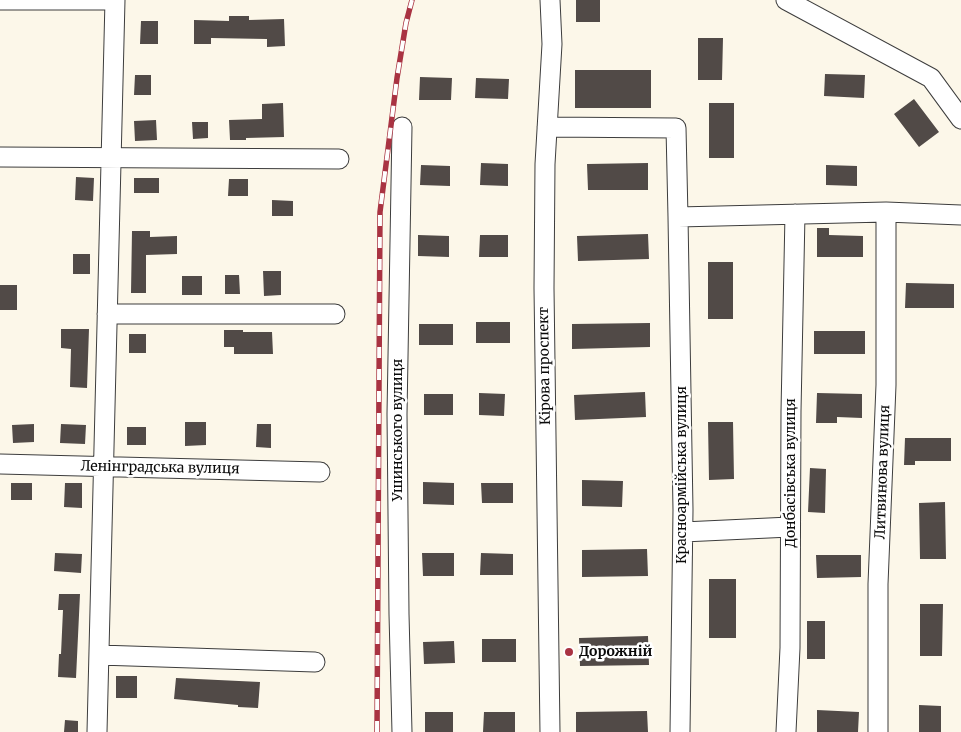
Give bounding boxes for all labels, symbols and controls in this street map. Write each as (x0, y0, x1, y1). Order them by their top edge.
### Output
street label: Кірова проспект (536, 307, 554, 425)
street label: Ушинського вулиця (390, 359, 406, 501)
street label: Красноармійська вулиця (674, 386, 690, 564)
street label: Донбасівська вулиця (783, 398, 799, 548)
street label: Литвинова вулиця (872, 404, 894, 540)
street label: Ленінградська вулиця (80, 458, 240, 478)
place label: Дорожній (579, 644, 652, 660)
marker: Дорожній (563, 646, 575, 658)

